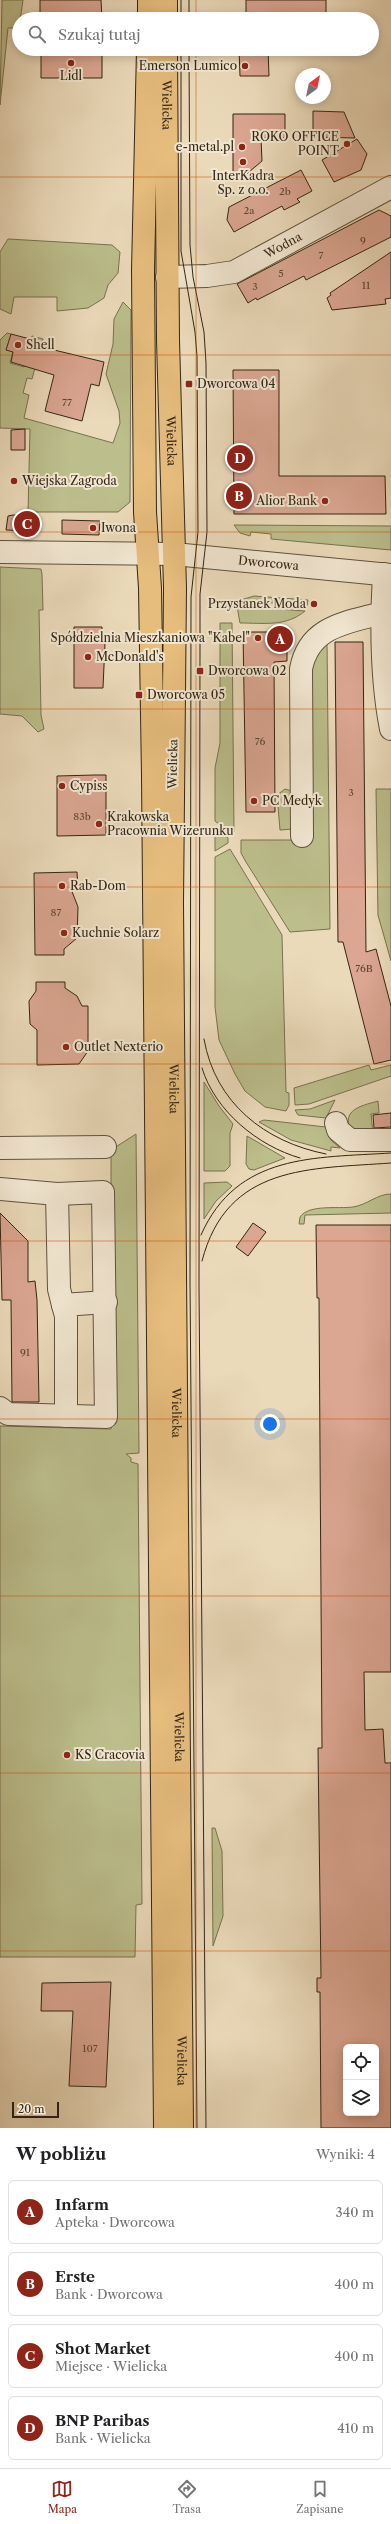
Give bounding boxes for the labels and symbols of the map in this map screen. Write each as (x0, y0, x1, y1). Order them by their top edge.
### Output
marker: Lidl (66, 58, 76, 68)
place label: Emerson Lumico (139, 58, 237, 73)
marker: Emerson Lumico (240, 61, 250, 71)
place label: Lidl (60, 68, 83, 83)
north arrow (295, 68, 331, 104)
street label: Wielicka (159, 79, 175, 131)
place label: ROKO OFFICE POINT (251, 129, 339, 158)
place label: e-metal.pl (176, 139, 234, 154)
marker: ROKO OFFICE POINT (342, 139, 352, 149)
marker: e-metal.pl (237, 142, 247, 152)
marker: InterKadra Sp. z o.o. (238, 157, 248, 167)
place label: InterKadra Sp. z o.o. (212, 168, 275, 197)
house number: 2b (279, 185, 291, 198)
house number: 2a (243, 204, 255, 217)
street label: Wodna (260, 228, 305, 262)
house number: 9 (360, 234, 366, 247)
house number: 7 (319, 249, 324, 262)
house number: 5 (278, 267, 284, 280)
house number: 11 (362, 279, 371, 292)
house number: 3 (252, 280, 258, 293)
place label: Shell (26, 337, 55, 352)
marker: Shell (13, 340, 23, 350)
place label: Dworcowa 04 (197, 376, 275, 391)
marker: Dworcowa 04 (184, 379, 194, 389)
house number: 77 (62, 396, 72, 409)
street label: Wielicka (163, 415, 180, 467)
pin: D (227, 443, 253, 473)
place label: Wiejska Zagroda (21, 473, 118, 488)
marker: Wiejska Zagroda (9, 476, 19, 486)
pin: B (226, 481, 252, 511)
place label: Alior Bank (255, 493, 318, 508)
marker: Alior Bank (320, 496, 330, 506)
pin: C (14, 509, 40, 539)
place label: Iwona (101, 520, 137, 535)
marker: Iwona (88, 523, 98, 533)
street label: Dworcowa (238, 552, 300, 573)
place label: Przystanek Moda (208, 596, 307, 611)
marker: Przystanek Moda (309, 599, 319, 609)
pin: A (267, 624, 293, 654)
place label: Spółdzielnia Mieszkaniowa "Kabel" (51, 630, 250, 645)
marker: Spółdzielnia Mieszkaniowa "Kabel" (253, 633, 263, 643)
place label: McDonald's (96, 649, 164, 664)
marker: McDonald's (83, 652, 93, 662)
place label: Dworcowa 02 (208, 663, 286, 678)
marker: Dworcowa 02 (195, 666, 205, 676)
place label: Dworcowa 05 (147, 687, 225, 702)
marker: Dworcowa 05 (134, 690, 144, 700)
house number: 76 (255, 735, 265, 748)
street label: Wielicka (165, 738, 180, 790)
place label: Cypiss (70, 778, 107, 793)
marker: Cypiss (57, 781, 67, 791)
house number: 3 (348, 786, 354, 799)
place label: PC Medyk (262, 793, 323, 808)
marker: PC Medyk (249, 796, 259, 806)
place label: Krakowska Pracownia Wizerunku (107, 809, 234, 838)
house number: 83b (73, 810, 91, 823)
marker: Krakowska Pracownia Wizerunku (94, 819, 104, 829)
place label: Rab-Dom (70, 878, 126, 893)
marker: Rab-Dom (57, 881, 67, 891)
house number: 87 (51, 906, 61, 919)
place label: Kuchnie Solarz (72, 925, 159, 940)
marker: Kuchnie Solarz (59, 928, 69, 938)
house number: 76B (355, 962, 373, 975)
place label: Outlet Nexterio (74, 1039, 163, 1054)
marker: Outlet Nexterio (61, 1042, 71, 1052)
street label: Wielicka (166, 1063, 182, 1115)
house number: 91 (20, 1346, 31, 1359)
street label: Wielicka (169, 1387, 184, 1439)
your location (260, 1414, 280, 1434)
street label: Wielicka (172, 1711, 187, 1763)
place label: KS Cracovia (75, 1747, 146, 1762)
marker: KS Cracovia (62, 1750, 72, 1760)
street label: Wielicka (174, 2035, 190, 2087)
house number: 107 (82, 2042, 98, 2055)
scale bar (12, 2100, 59, 2119)

